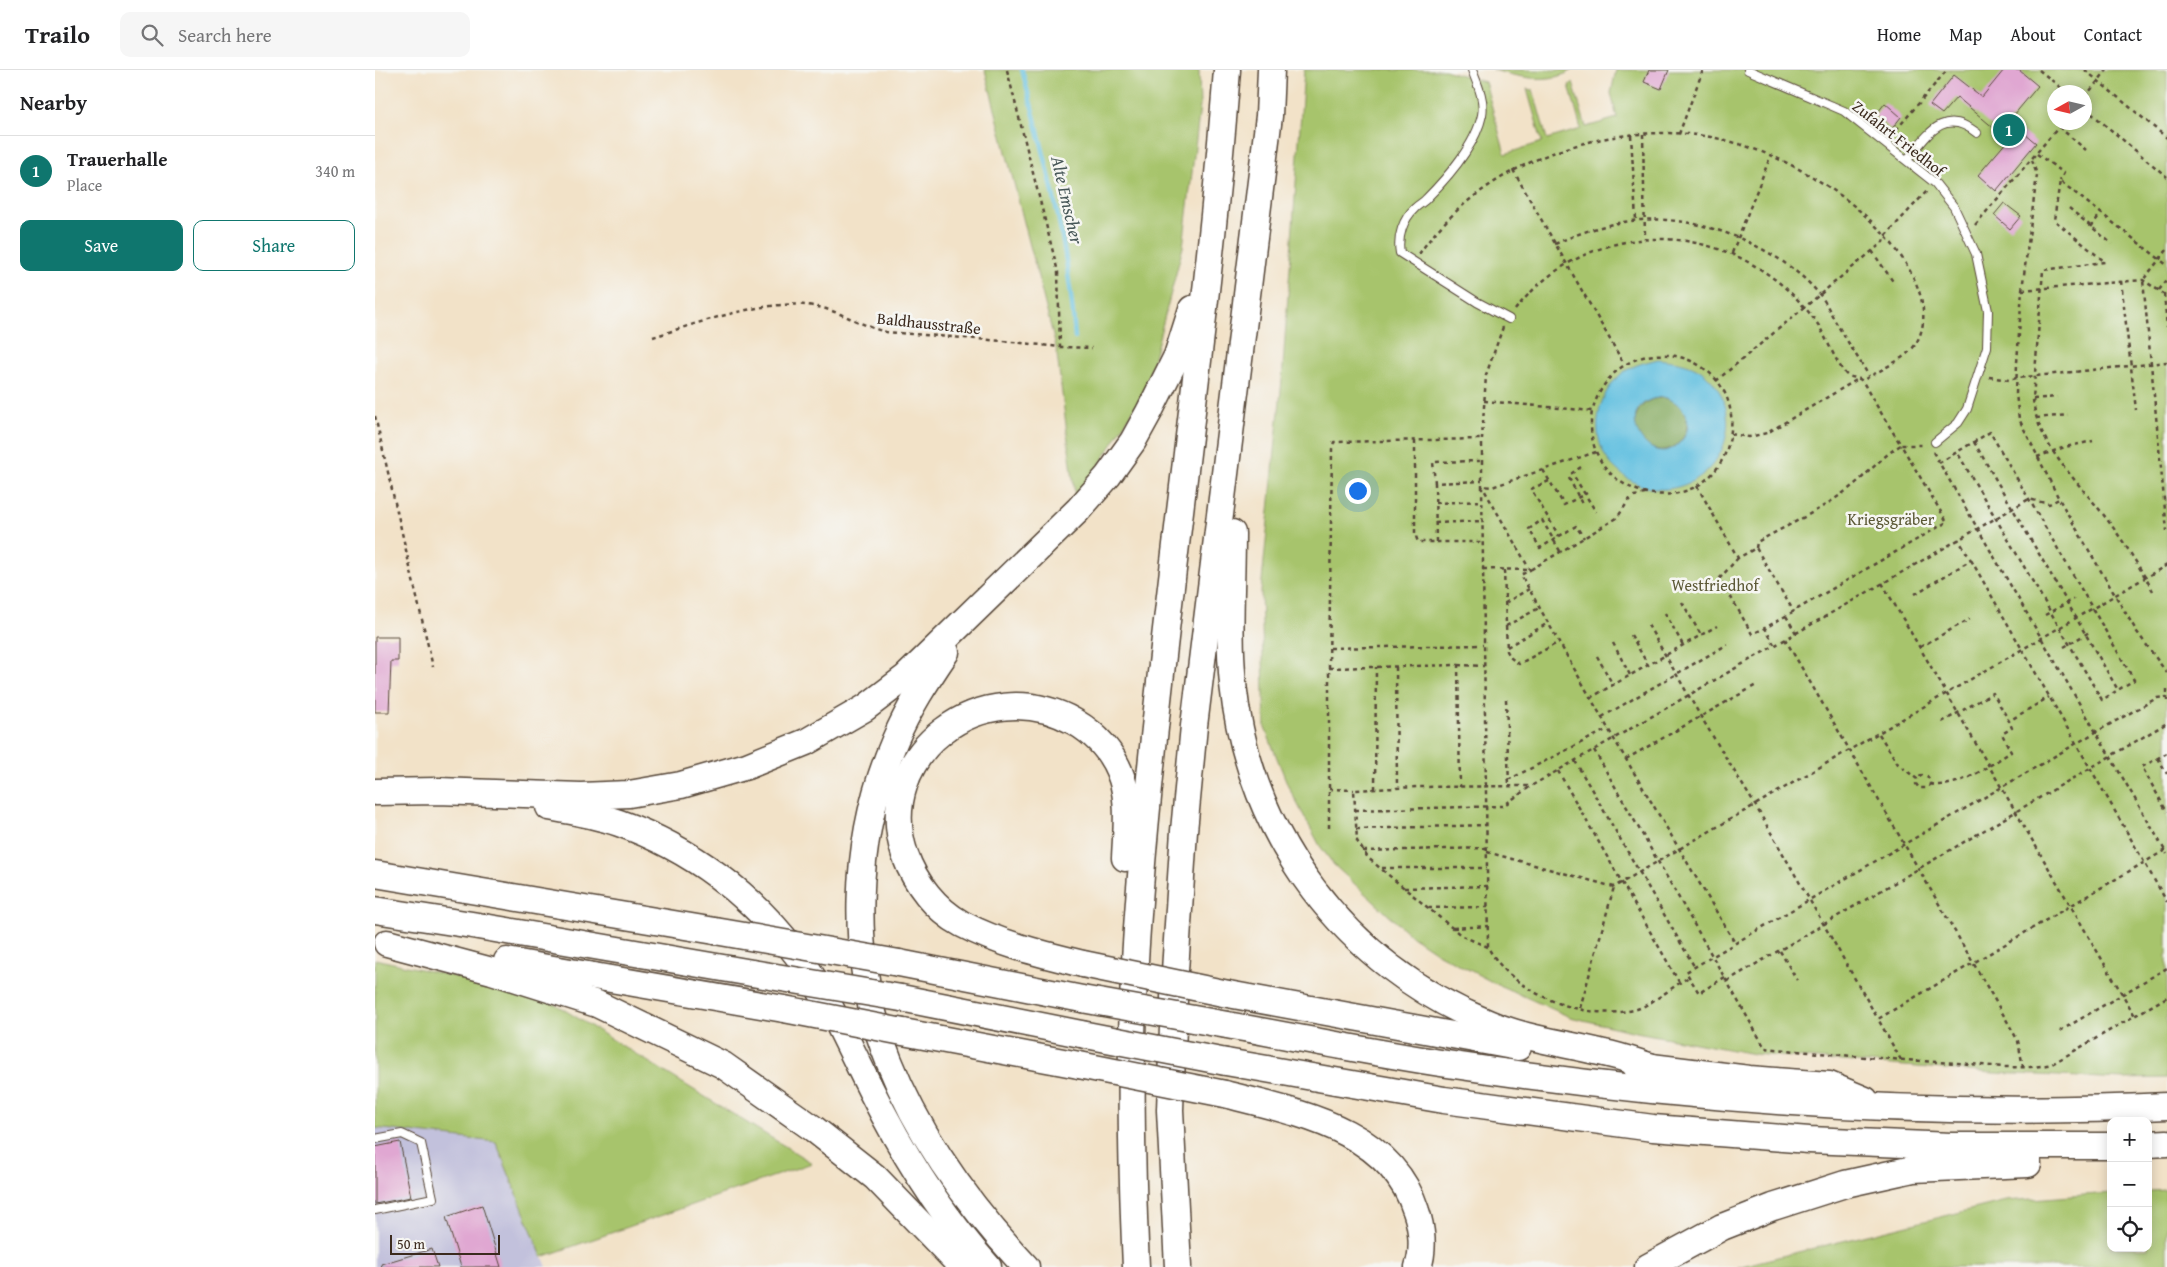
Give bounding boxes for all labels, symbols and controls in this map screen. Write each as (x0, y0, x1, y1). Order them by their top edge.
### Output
search box (120, 12, 470, 57)
text: Trailo (25, 17, 90, 52)
icon: search (138, 21, 166, 49)
text: Search here (178, 21, 272, 49)
text: Home (1877, 21, 1921, 48)
text: Map (1949, 21, 1982, 48)
text: About (2010, 21, 2056, 48)
text: Contact (2084, 21, 2142, 48)
north arrow (2047, 85, 2092, 130)
text: Nearby (20, 87, 87, 118)
street label: Zufahrt Friedhof (1848, 94, 1952, 183)
pin: 1 (1993, 111, 2025, 149)
text: Trauerhalle (67, 145, 168, 173)
water label: Alte Emscher (1044, 152, 1091, 248)
text: 1 (32, 159, 40, 183)
text: 340 m (315, 159, 355, 183)
text: Place (67, 173, 102, 197)
button: Save (20, 220, 183, 271)
button: Share (193, 220, 355, 271)
street label: Baldhausstraße (876, 306, 982, 340)
your location (1345, 478, 1371, 504)
park label: Kriegsgräber (1848, 507, 1935, 531)
park label: Westfriedhof (1671, 573, 1760, 597)
map controls (2107, 1117, 2152, 1252)
button: + (2107, 1117, 2152, 1162)
button: − (2107, 1162, 2152, 1207)
button: locate (2107, 1207, 2152, 1252)
scale bar (390, 1232, 500, 1255)
text: 50 m (397, 1234, 425, 1254)

